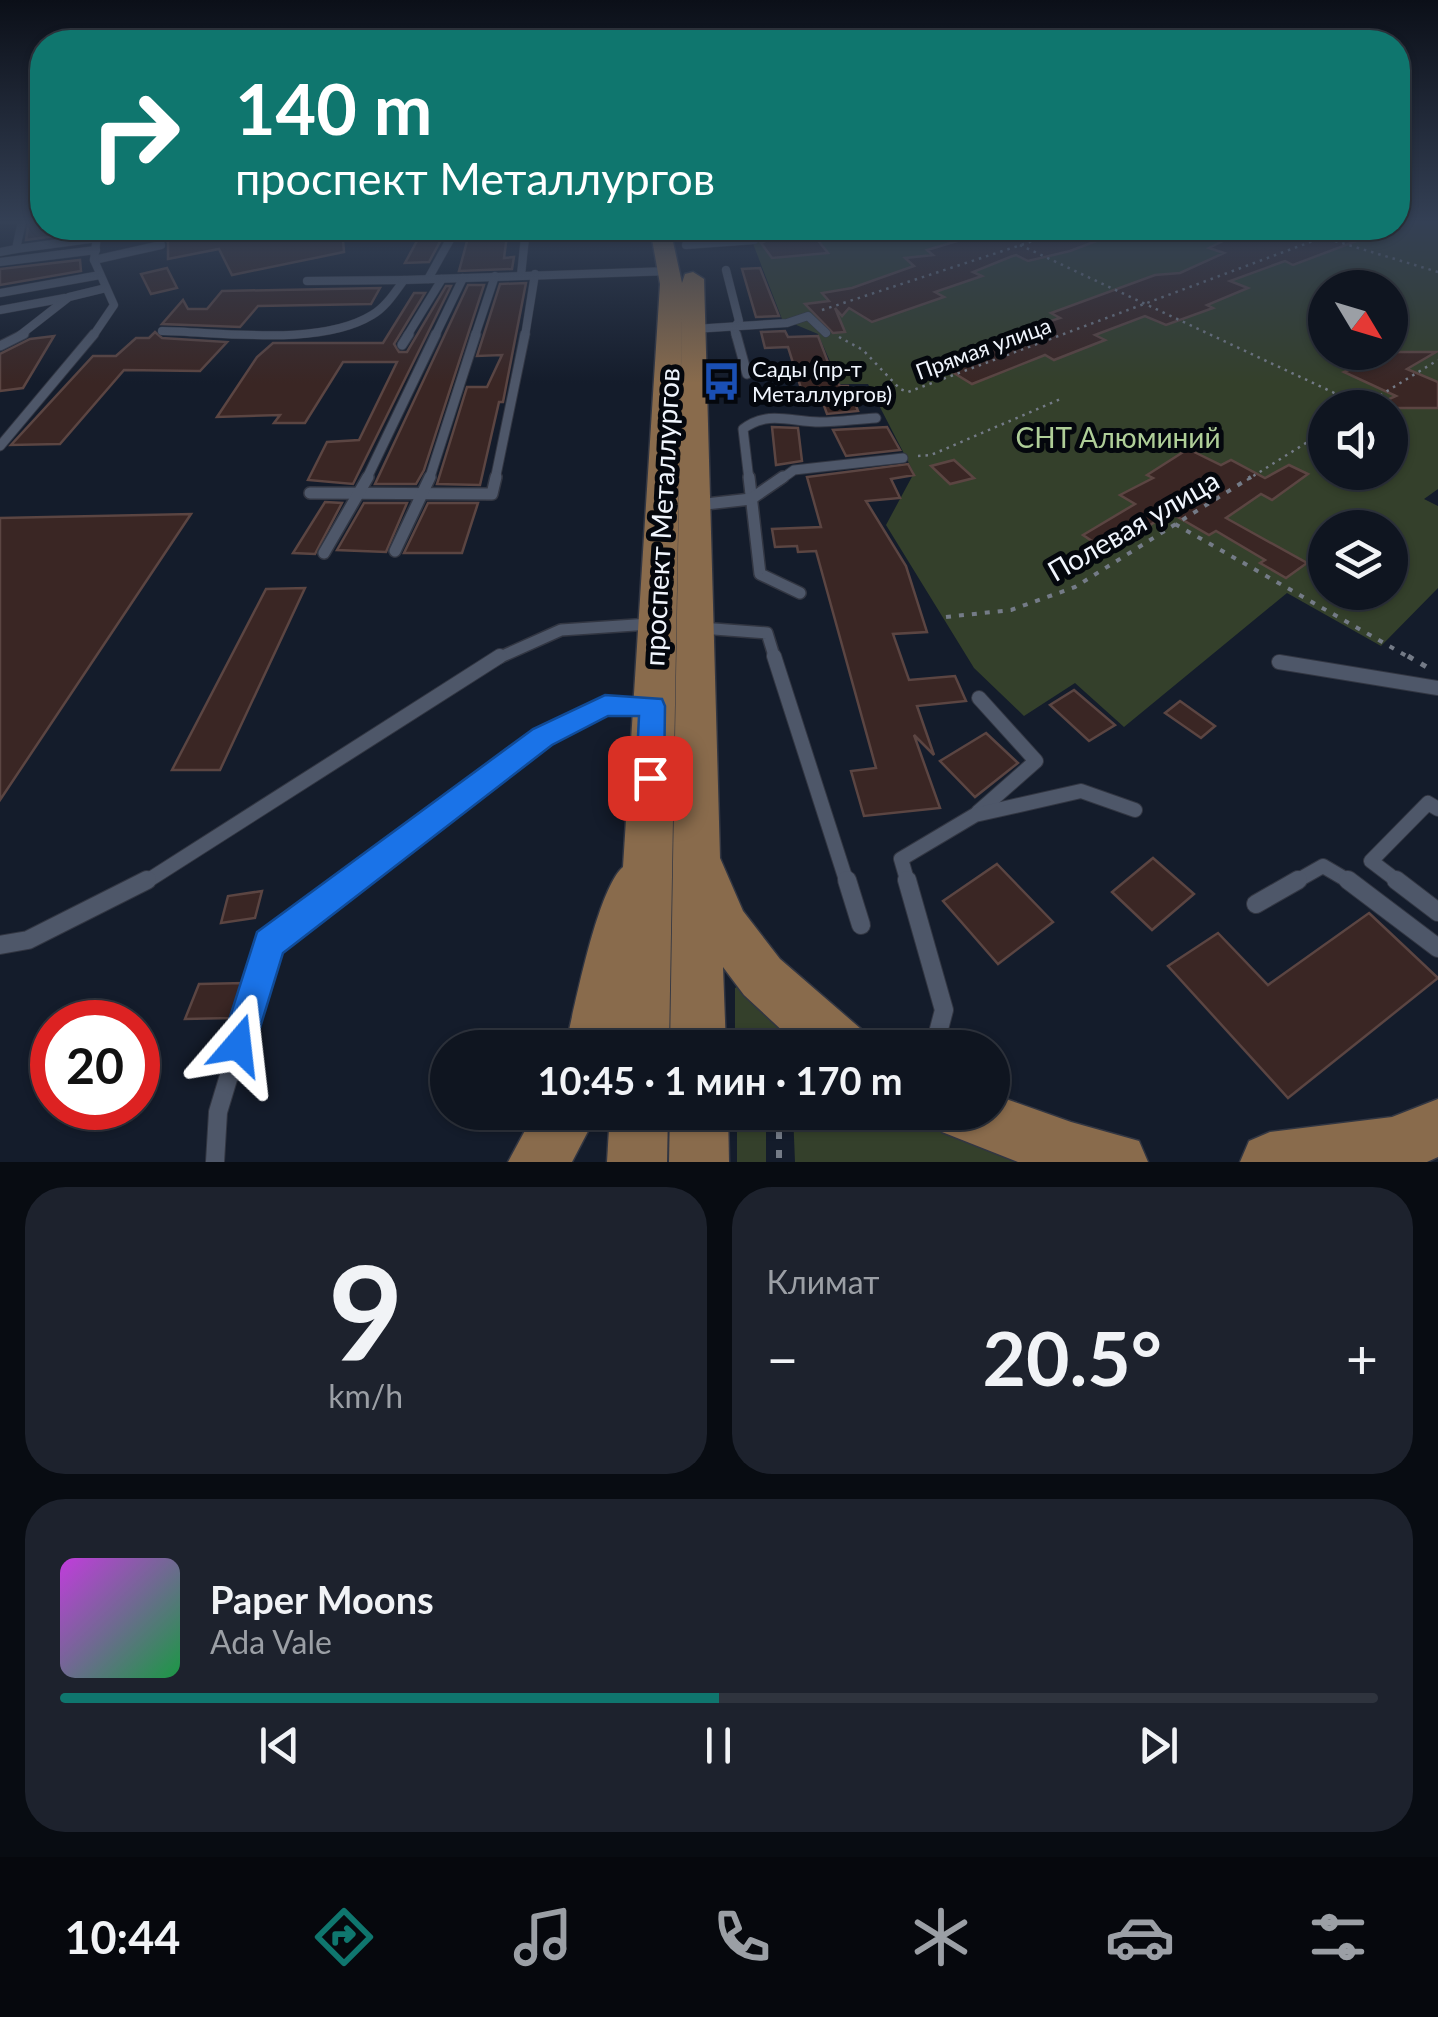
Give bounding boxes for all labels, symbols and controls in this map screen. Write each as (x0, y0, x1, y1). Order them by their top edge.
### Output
text: 140 m (235, 66, 432, 150)
icon: right (70, 70, 200, 200)
text: проспект Металлургов (235, 151, 715, 205)
north arrow (1308, 270, 1408, 370)
map controls (1308, 270, 1408, 610)
street label: Прямая улица (912, 311, 1054, 385)
place label: Сады (пр-т Металлургов) (752, 355, 892, 407)
bus stop icon: Сады (пр-т Металлургов) (701, 360, 743, 402)
street label: проспект Металлургов (636, 367, 686, 667)
button: sound (1308, 390, 1408, 490)
park label: СНТ Алюминий (1015, 420, 1221, 454)
street label: Полевая улица (1041, 462, 1225, 588)
button: layers (1308, 510, 1408, 610)
pin (608, 736, 693, 821)
icon: arrive (623, 751, 678, 806)
position arrow (186, 993, 290, 1097)
speed limit sign: 20 (30, 1000, 160, 1130)
text: 10:45 · 1 мин · 170 m (537, 1057, 903, 1103)
text: 9 (328, 1233, 403, 1389)
text: Климат (767, 1262, 879, 1301)
text: 20.5° (983, 1312, 1162, 1402)
text: − (767, 1325, 798, 1391)
text: + (1346, 1325, 1378, 1391)
text: km/h (328, 1376, 403, 1415)
text: Paper Moons (210, 1576, 434, 1622)
text: Ada Vale (210, 1622, 332, 1661)
icon: previous (252, 1718, 307, 1773)
icon: pause (691, 1718, 746, 1773)
icon: next (1131, 1718, 1186, 1773)
icon: directions (309, 1902, 379, 1972)
icon: music (508, 1902, 578, 1972)
icon: phone (707, 1902, 777, 1972)
icon: climate (906, 1902, 976, 1972)
icon: car (1105, 1902, 1175, 1972)
icon: filters (1303, 1902, 1373, 1972)
text: 10:44 (64, 1910, 180, 1964)

